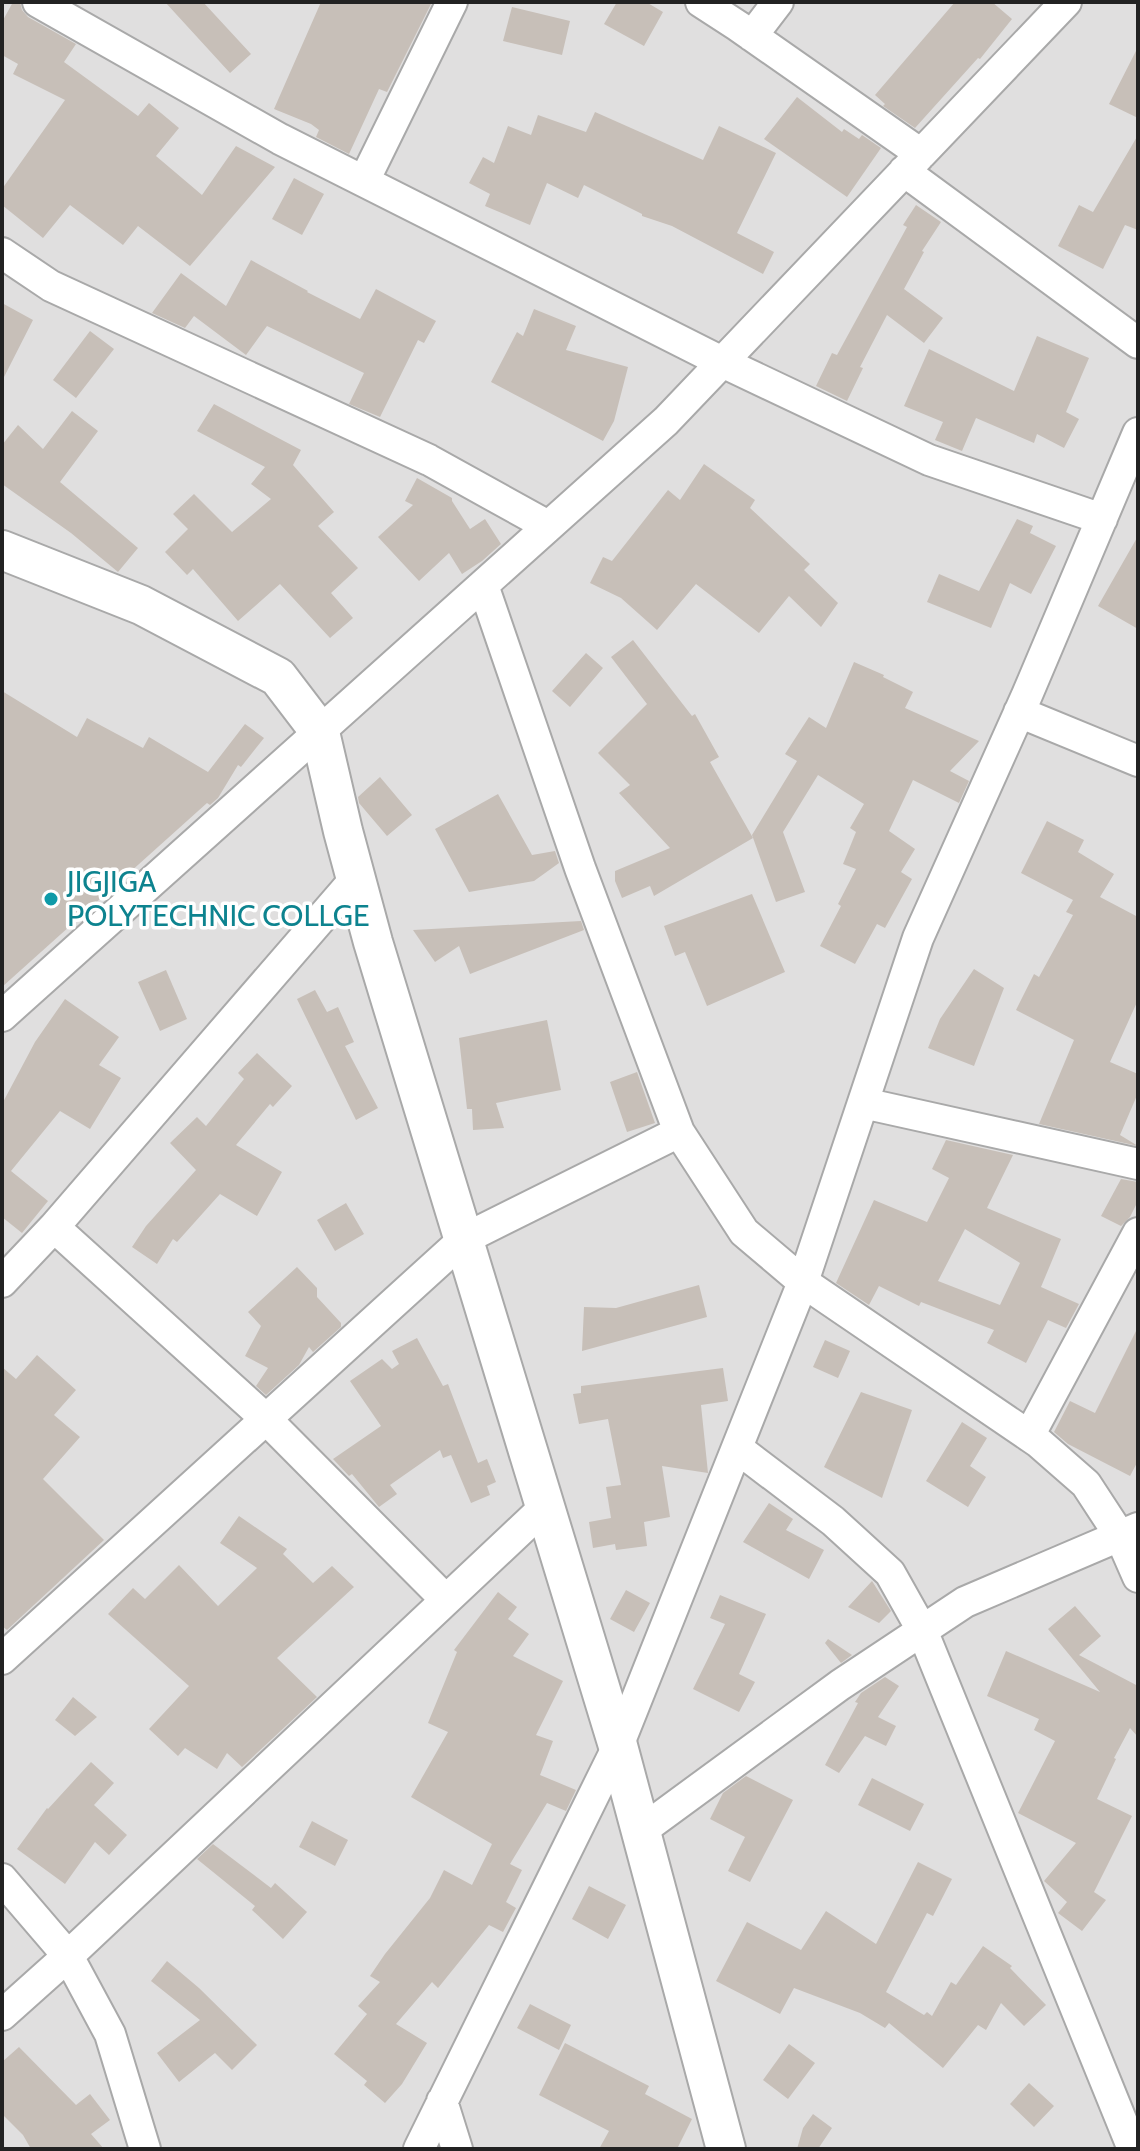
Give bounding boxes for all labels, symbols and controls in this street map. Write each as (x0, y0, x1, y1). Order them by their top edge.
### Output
place label: JIGJIGA POLYTECHNIC COLLGE (66, 863, 370, 934)
marker: JIGJIGA POLYTECHNIC COLLGE (42, 890, 60, 908)

